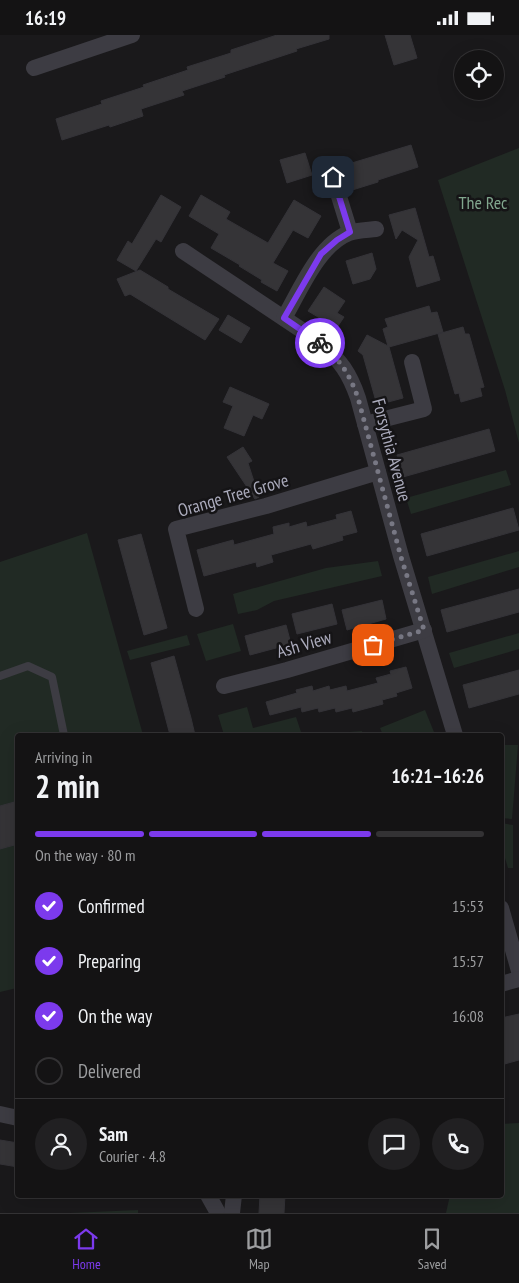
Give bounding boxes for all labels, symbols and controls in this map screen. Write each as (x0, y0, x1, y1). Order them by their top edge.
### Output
text: 16:19 (25, 6, 66, 30)
map controls (454, 50, 504, 100)
button: locate (454, 50, 504, 100)
pin (312, 156, 354, 198)
icon: home (319, 163, 347, 191)
park label: The Rec (459, 191, 508, 214)
courier (295, 318, 345, 368)
icon: bike (306, 329, 334, 357)
street label: Forsythia Avenue (367, 396, 417, 504)
street label: Orange Tree Grove (175, 468, 291, 522)
pin (352, 624, 394, 666)
street label: Ash View (274, 625, 334, 663)
icon: bag (359, 631, 387, 659)
text: Arriving in (35, 747, 92, 767)
text: 16:21–16:26 (391, 764, 484, 788)
text: 2 min (35, 765, 100, 807)
text: On the way · 80 m (35, 845, 135, 865)
icon: check (35, 892, 63, 920)
text: Confirmed (78, 894, 145, 918)
text: 15:53 (452, 896, 484, 916)
icon: check (35, 947, 63, 975)
text: Preparing (78, 949, 141, 973)
text: 15:57 (452, 951, 484, 971)
icon: check (35, 1002, 63, 1030)
text: On the way (78, 1004, 152, 1028)
text: 16:08 (452, 1006, 484, 1026)
text: Delivered (78, 1059, 141, 1083)
button: person (35, 1118, 87, 1170)
button: chat (368, 1118, 420, 1170)
button: phone (432, 1118, 484, 1170)
text: Sam (99, 1122, 128, 1146)
text: Courier · 4.8 (99, 1146, 166, 1166)
tab: Home (72, 1225, 101, 1273)
tab: Map (245, 1225, 273, 1273)
tab: Saved (418, 1225, 447, 1273)

